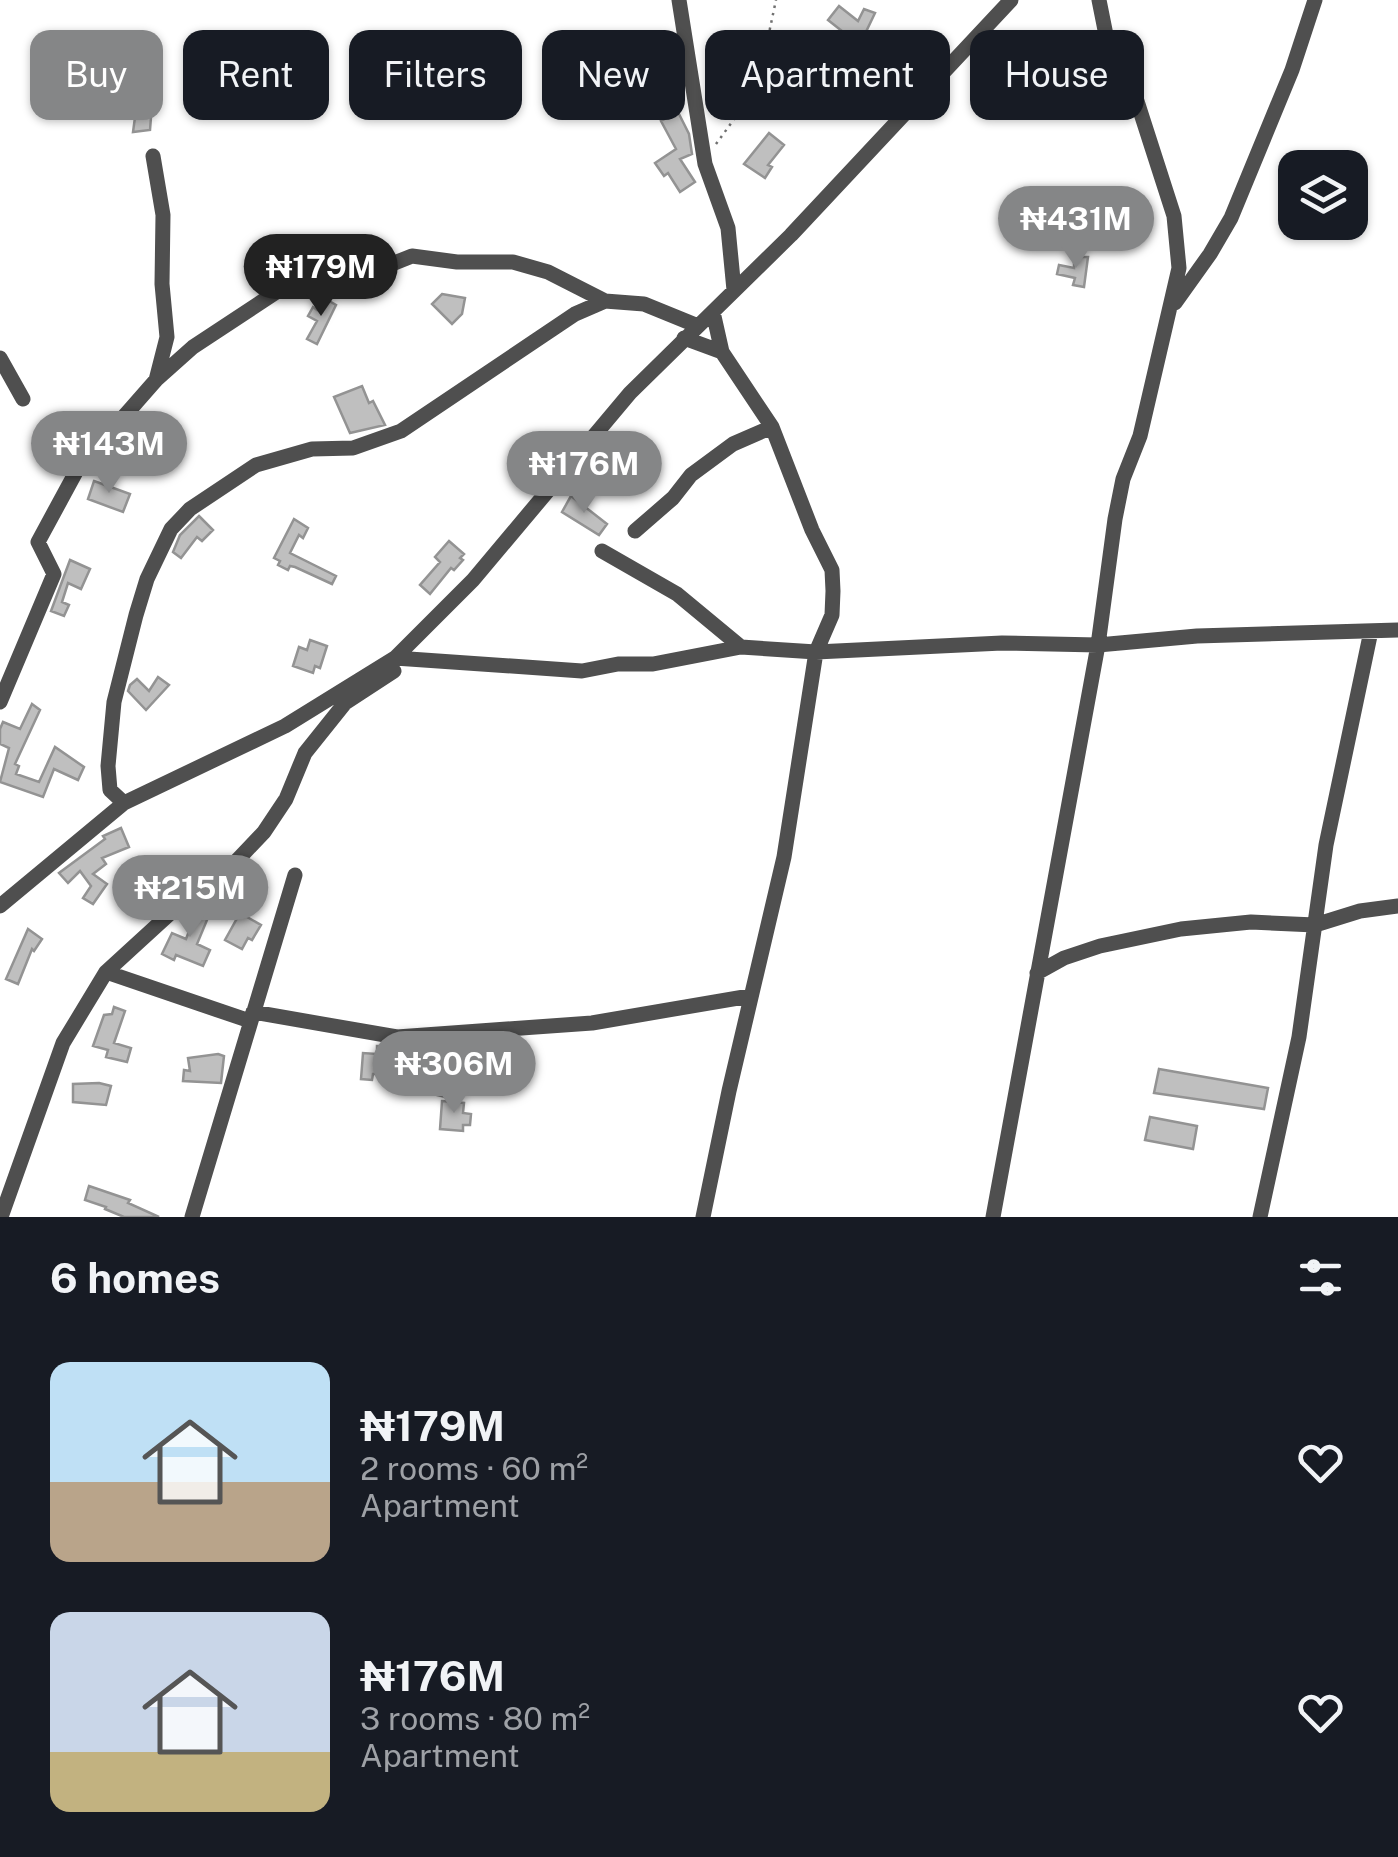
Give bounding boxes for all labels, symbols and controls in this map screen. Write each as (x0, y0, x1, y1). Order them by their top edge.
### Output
chip: Buy (30, 30, 163, 120)
chip: Rent (183, 30, 329, 120)
chip: Filters (349, 30, 522, 120)
chip: New (542, 30, 685, 120)
chip: Apartment (705, 30, 950, 120)
chip: House (970, 30, 1144, 120)
map controls (1278, 150, 1368, 240)
button: layers (1278, 150, 1368, 240)
pin: ₦431M (1006, 186, 1146, 271)
text: ₦431M (1020, 200, 1132, 237)
pin: ₦179M (251, 234, 391, 319)
text: ₦179M (266, 248, 376, 285)
pin: ₦143M (39, 411, 179, 496)
text: ₦143M (53, 425, 165, 462)
pin: ₦176M (514, 431, 654, 516)
text: ₦176M (529, 445, 639, 482)
pin: ₦215M (120, 855, 260, 940)
text: ₦215M (134, 869, 246, 906)
pin: ₦306M (384, 1031, 524, 1116)
text: ₦306M (395, 1045, 513, 1082)
icon: filters (1293, 1250, 1348, 1305)
text: 6 homes (50, 1253, 220, 1302)
text: ₦179M (360, 1401, 505, 1450)
icon: home (130, 1402, 250, 1522)
icon: heart (1293, 1435, 1348, 1490)
text: 2 rooms · 60 m² (360, 1450, 588, 1487)
text: Apartment (360, 1487, 520, 1524)
text: ₦176M (360, 1651, 505, 1700)
icon: home (130, 1652, 250, 1772)
icon: heart (1293, 1685, 1348, 1740)
text: 3 rooms · 80 m² (360, 1700, 590, 1737)
text: Apartment (360, 1737, 520, 1774)

